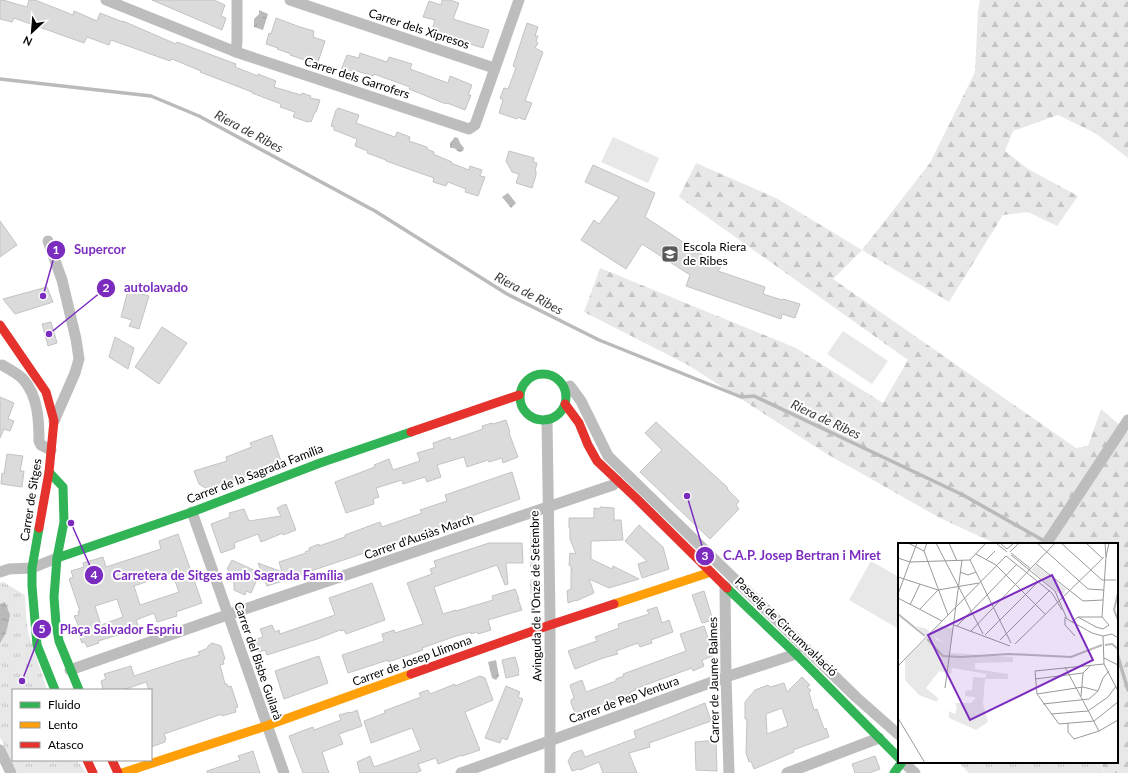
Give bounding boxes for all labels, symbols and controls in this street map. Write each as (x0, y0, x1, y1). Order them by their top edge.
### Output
street label: Carrer dels Xipresos (367, 5, 471, 52)
north arrow (12, 12, 52, 52)
text: N (21, 34, 34, 49)
street label: Carrer dels Garrofers (303, 53, 412, 102)
water label: Riera de Ribes (212, 106, 286, 156)
callout: Supercor (46, 237, 134, 262)
place label: Escola Riera de Ribes (683, 239, 746, 268)
text: Supercor (74, 241, 126, 257)
text: 1 (53, 242, 60, 257)
school or university icon: Escola Riera de Ribes (660, 244, 680, 264)
water label: Riera de Ribes (492, 268, 566, 318)
callout: autolavado (96, 275, 196, 300)
text: autolavado (124, 279, 189, 295)
text: 2 (103, 280, 110, 295)
water label: Riera de Ribes (788, 396, 864, 442)
street label: Carrer de la Sagrada Família (184, 441, 325, 507)
street label: Carrer de Sitges (17, 458, 44, 542)
street label: Avinguda de l'Onze de Setembre (527, 510, 544, 682)
street label: Carrer d'Ausiàs March (362, 511, 476, 562)
callout: C.A.P. Josep Bertran i Miret (695, 543, 889, 568)
inset map (898, 543, 1118, 763)
text: C.A.P. Josep Bertran i Miret (723, 547, 881, 563)
text: 3 (702, 548, 709, 563)
callout: Carretera de Sitges amb Sagrada Família (84, 563, 351, 588)
text: 4 (91, 567, 98, 582)
text: Carretera de Sitges amb Sagrada Família (113, 567, 343, 583)
street label: Passeig de Circumval·lació (732, 574, 841, 680)
street label: Carrer del Bisbe Guilarà (231, 600, 286, 722)
callout: Plaça Salvador Espriu (32, 617, 191, 642)
street label: Carrer de Jaume Balmes (705, 617, 722, 743)
text: 5 (39, 621, 46, 636)
text: Plaça Salvador Espriu (60, 621, 182, 637)
street label: Carrer de Josep Llimona (350, 632, 474, 689)
street label: Carrer de Pep Ventura (567, 673, 681, 726)
legend (12, 689, 152, 761)
text: Fluido (48, 697, 81, 712)
text: Lento (48, 717, 78, 732)
text: Atasco (48, 737, 84, 752)

